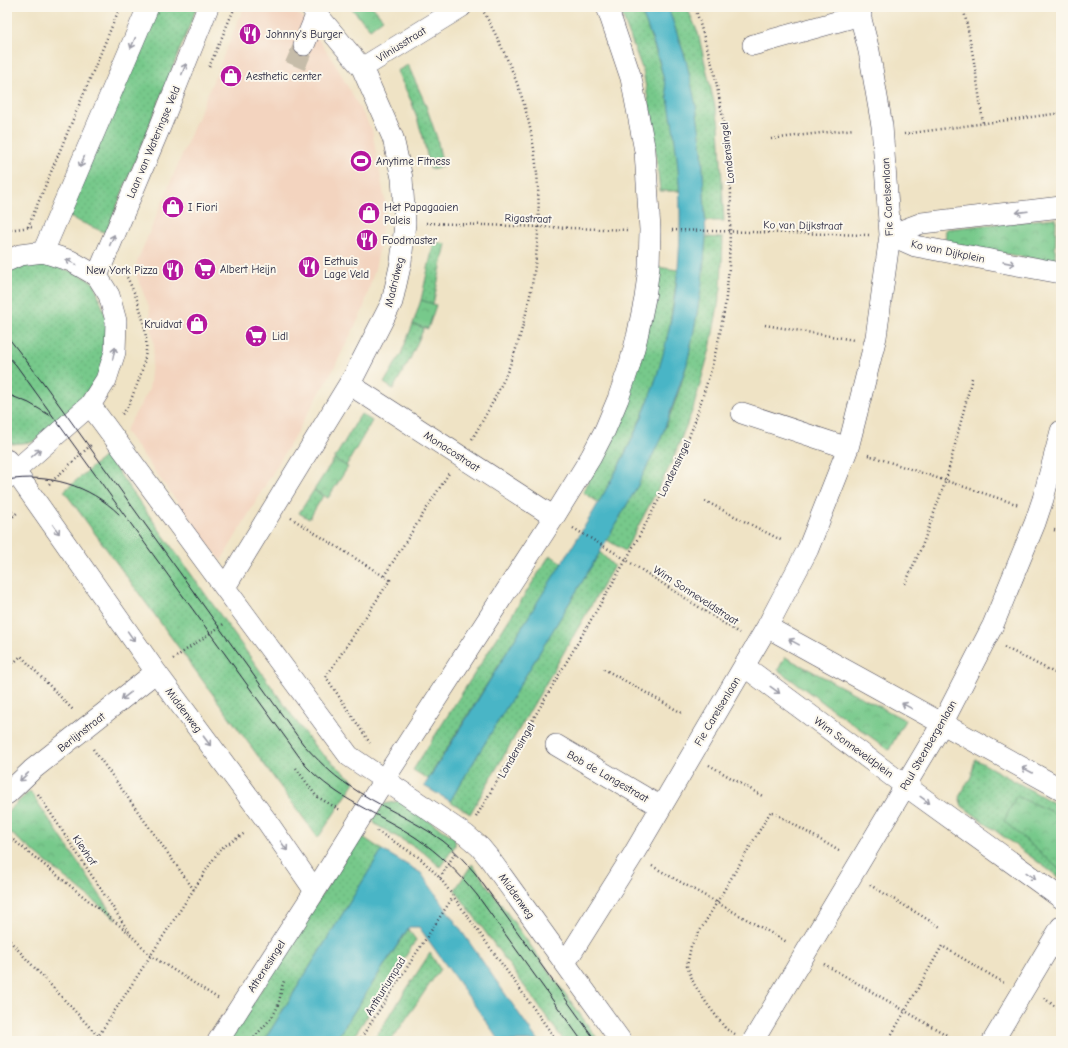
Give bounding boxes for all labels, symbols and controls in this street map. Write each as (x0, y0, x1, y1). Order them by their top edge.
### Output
restaurant icon: Johnny's Burger (237, 21, 263, 47)
street label: Vilniusstraat (374, 24, 429, 65)
place label: Johnny's Burger (266, 28, 343, 41)
one-way arrow (129, 36, 136, 48)
one-way arrow (180, 63, 188, 75)
shop icon: Aesthetic center (218, 63, 244, 89)
place label: Aesthetic center (246, 70, 322, 83)
street label: Laan van Wateringse Veld (124, 84, 183, 200)
street label: Londensingel (718, 122, 737, 184)
sports icon: Anytime Fitness (348, 148, 374, 174)
place label: Anytime Fitness (376, 155, 450, 168)
one-way arrow (78, 156, 85, 168)
street label: Fie Carelsenlaan (879, 157, 896, 237)
shop icon: I Fiori (160, 194, 186, 220)
shop icon: Het Papagaaien Paleis (356, 200, 382, 226)
place label: I Fiori (188, 201, 218, 214)
place label: Het Papagaaien Paleis (384, 201, 458, 227)
one-way arrow (1016, 208, 1029, 216)
street label: Rigastraat (504, 211, 553, 226)
street label: Ko van Dijkstraat (763, 218, 844, 233)
restaurant icon: Foodmaster (354, 227, 380, 253)
place label: Foodmaster (382, 234, 438, 247)
one-way arrow (108, 235, 116, 247)
street label: Ko van Dijkplein (910, 237, 986, 266)
restaurant icon: Eethuis Lage Veld (296, 254, 322, 280)
place label: Eethuis Lage Veld (324, 255, 369, 281)
supermarket icon: Albert Heijn (192, 256, 218, 282)
street label: Madridweg (382, 256, 407, 309)
restaurant icon: New York Pizza (160, 257, 186, 283)
one-way arrow (65, 258, 77, 265)
one-way arrow (1002, 260, 1015, 268)
place label: Albert Heijn (220, 263, 276, 276)
place label: New York Pizza (86, 264, 158, 277)
shop icon: Kruidvat (184, 311, 210, 337)
place label: Kruidvat (144, 318, 183, 331)
supermarket icon: Lidl (243, 323, 269, 349)
place label: Lidl (272, 330, 288, 343)
one-way arrow (111, 347, 119, 360)
street label: Monacostraat (421, 428, 483, 475)
street label: Londensingel (655, 438, 694, 499)
one-way arrow (31, 448, 42, 457)
one-way arrow (52, 524, 60, 535)
street label: Wim Sonneveldstraat (651, 563, 741, 628)
one-way arrow (127, 630, 135, 641)
one-way arrow (788, 638, 800, 646)
street label: Fie Carelsenlaan (692, 674, 743, 748)
street label: Middenweg (163, 685, 205, 735)
one-way arrow (770, 685, 781, 694)
one-way arrow (120, 692, 131, 700)
street label: Paul Steenbergenlaan (897, 698, 960, 793)
one-way arrow (901, 701, 913, 709)
street label: Berlijnstraat (55, 709, 108, 755)
street label: Wim Sonneveldplein (812, 714, 896, 781)
street label: Londensingel (495, 720, 537, 780)
one-way arrow (203, 735, 212, 746)
street label: Bob de Langestraat (565, 748, 652, 805)
one-way arrow (1021, 766, 1033, 774)
one-way arrow (19, 772, 29, 782)
one-way arrow (920, 796, 931, 804)
street label: Kievhof (70, 833, 100, 869)
one-way arrow (280, 840, 288, 851)
street label: Middenweg (496, 871, 537, 921)
one-way arrow (1025, 872, 1036, 880)
street label: Athenesingel (245, 938, 288, 995)
street label: Anthuriumpad (362, 955, 409, 1018)

